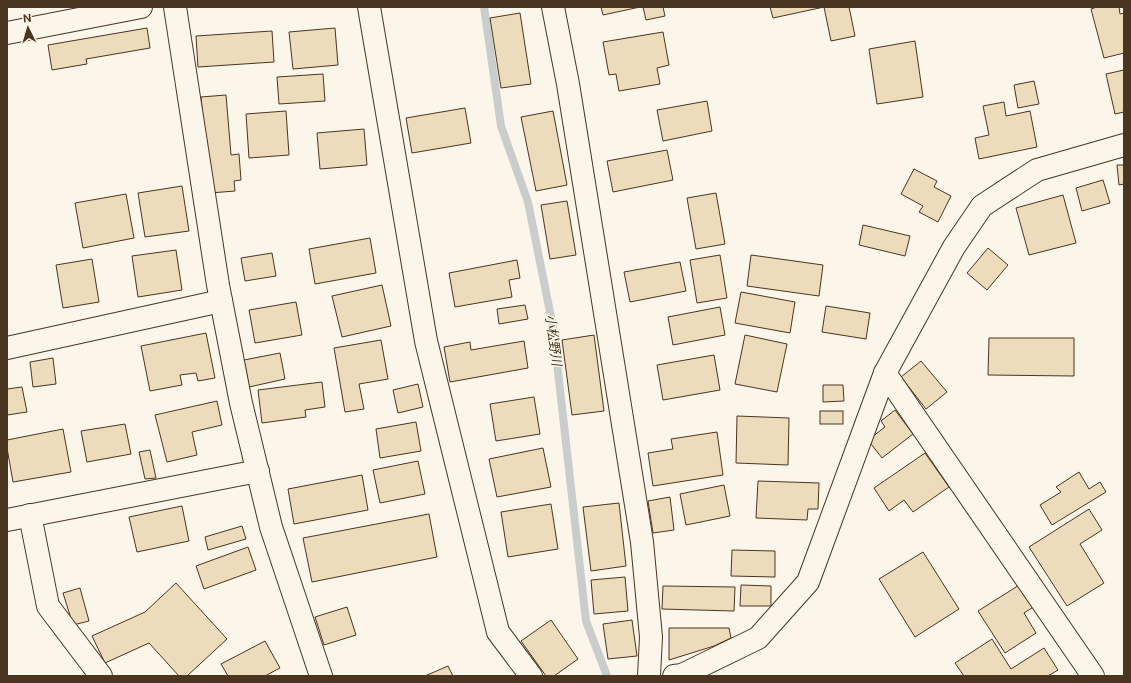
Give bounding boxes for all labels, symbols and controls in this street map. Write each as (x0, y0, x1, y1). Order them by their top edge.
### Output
north arrow (8, 8, 48, 48)
text: N (22, 12, 32, 24)
water label: 小松野川 (542, 313, 565, 369)

